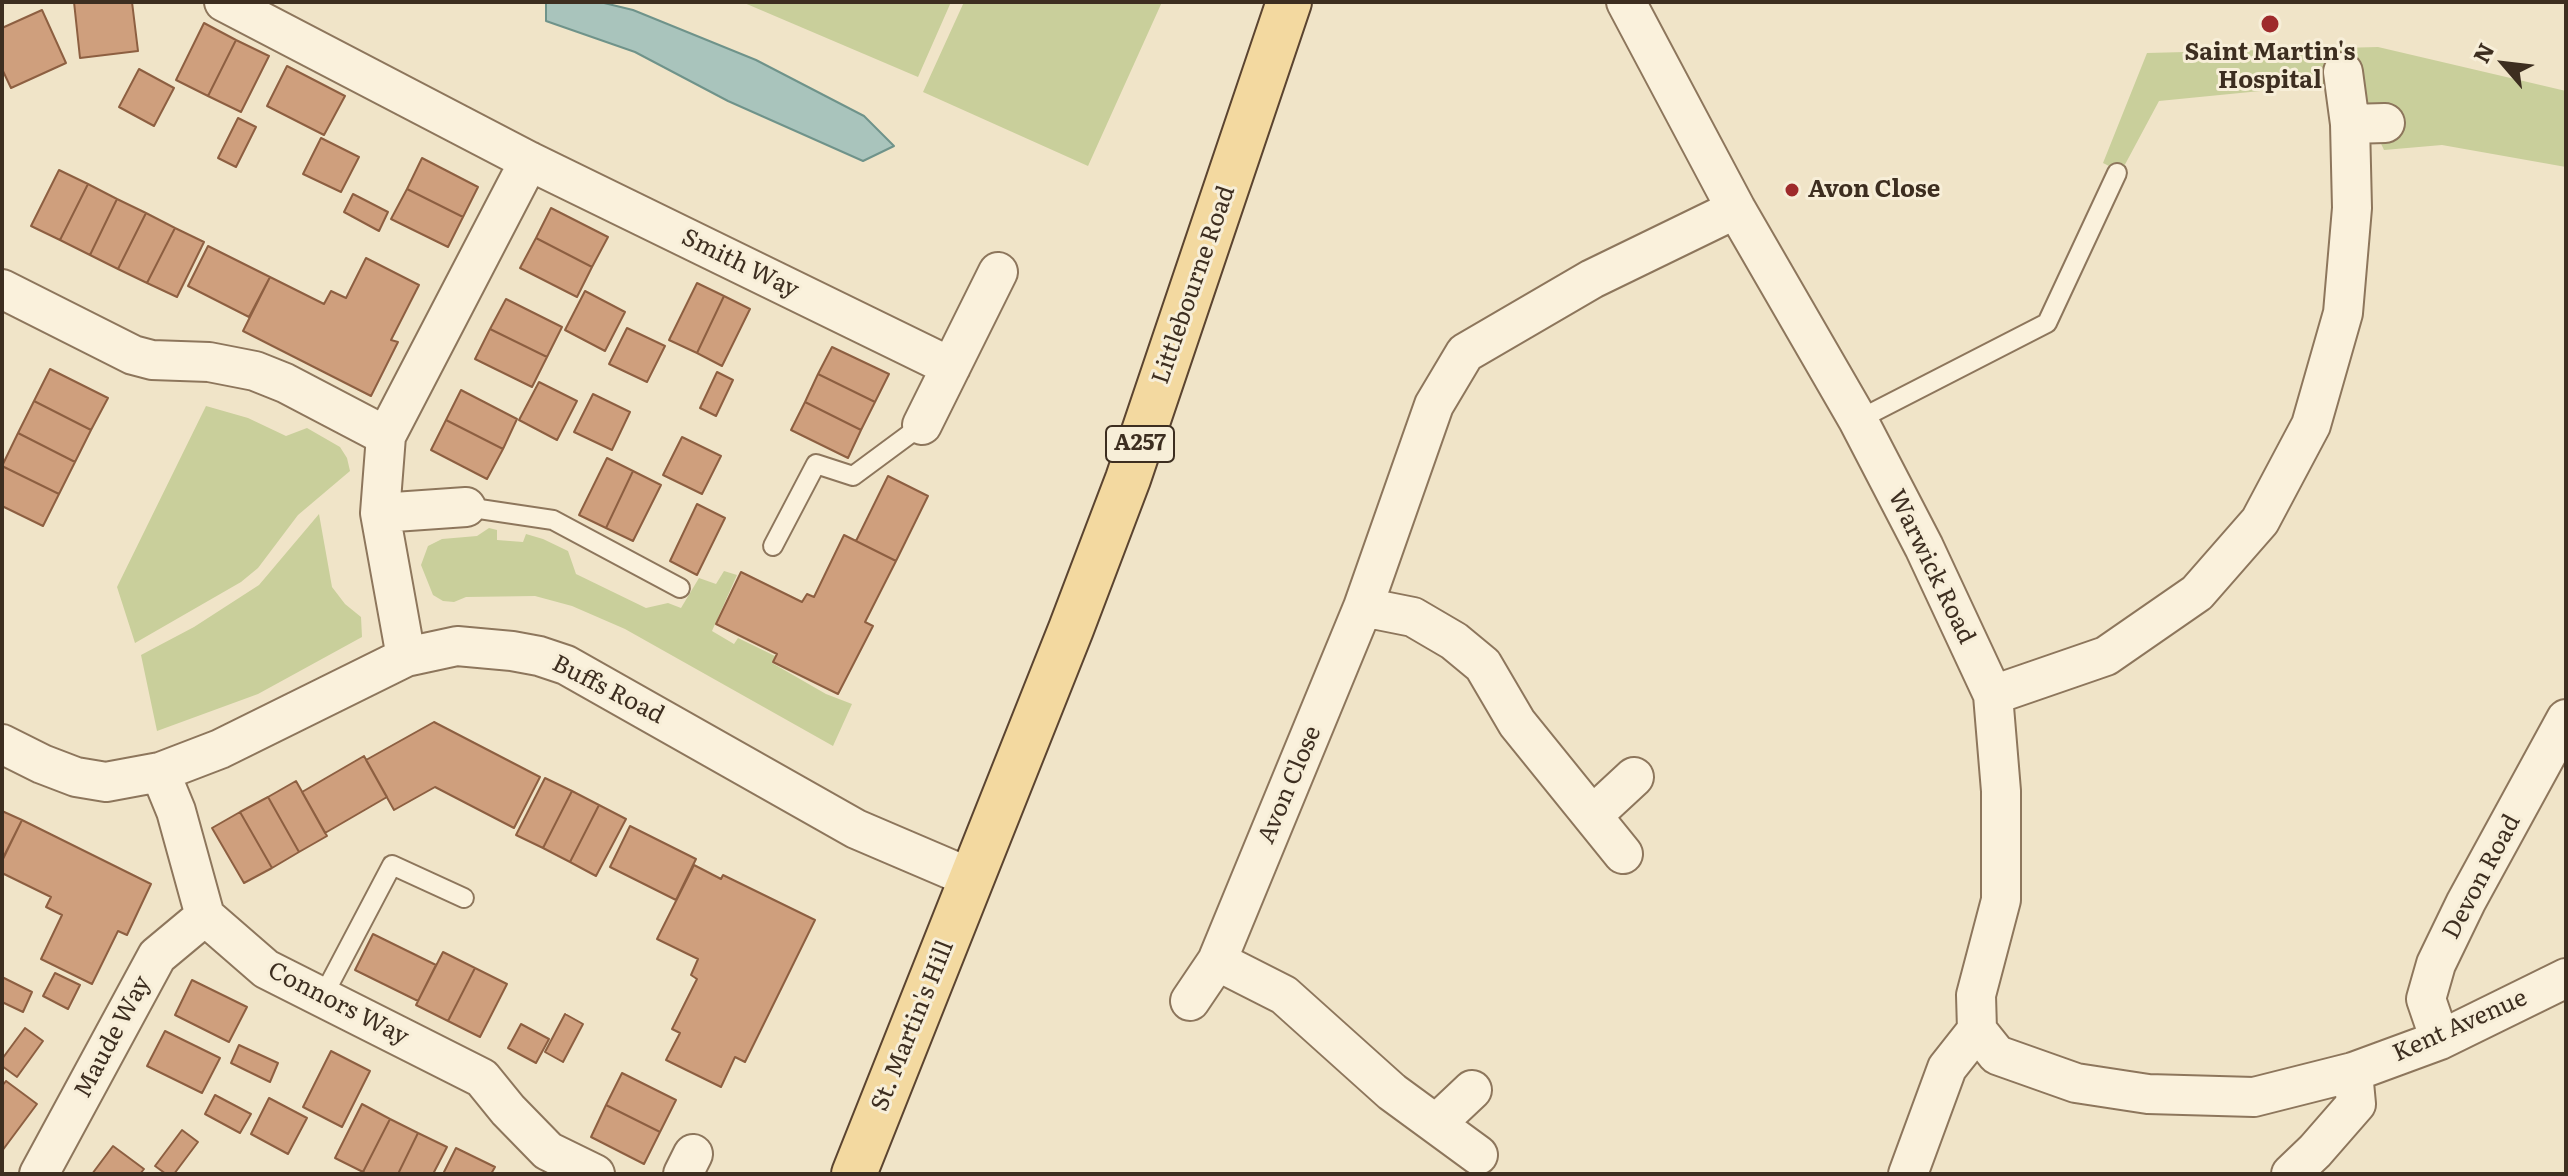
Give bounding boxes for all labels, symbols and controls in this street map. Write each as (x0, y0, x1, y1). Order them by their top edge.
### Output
marker: Saint Martin's Hospital (2259, 13, 2281, 35)
north arrow (2464, 24, 2544, 104)
text: N (2463, 37, 2501, 68)
place label: Saint Martin's Hospital (2185, 39, 2355, 95)
place label: Avon Close (1808, 176, 1940, 204)
marker: Avon Close (1783, 181, 1801, 199)
street label: Littlebourne Road (1147, 182, 1241, 388)
street label: Smith Way (677, 223, 803, 305)
road number: A257 (1106, 426, 1174, 462)
street label: Warwick Road (1881, 485, 1981, 649)
street label: Buffs Road (547, 649, 669, 731)
street label: Avon Close (1252, 722, 1328, 848)
street label: Devon Road (2437, 810, 2527, 944)
street label: St. Martin's Hill (866, 936, 960, 1116)
street label: Connors Way (263, 956, 413, 1052)
street label: Maude Way (69, 971, 157, 1103)
street label: Kent Avenue (2388, 984, 2532, 1068)

